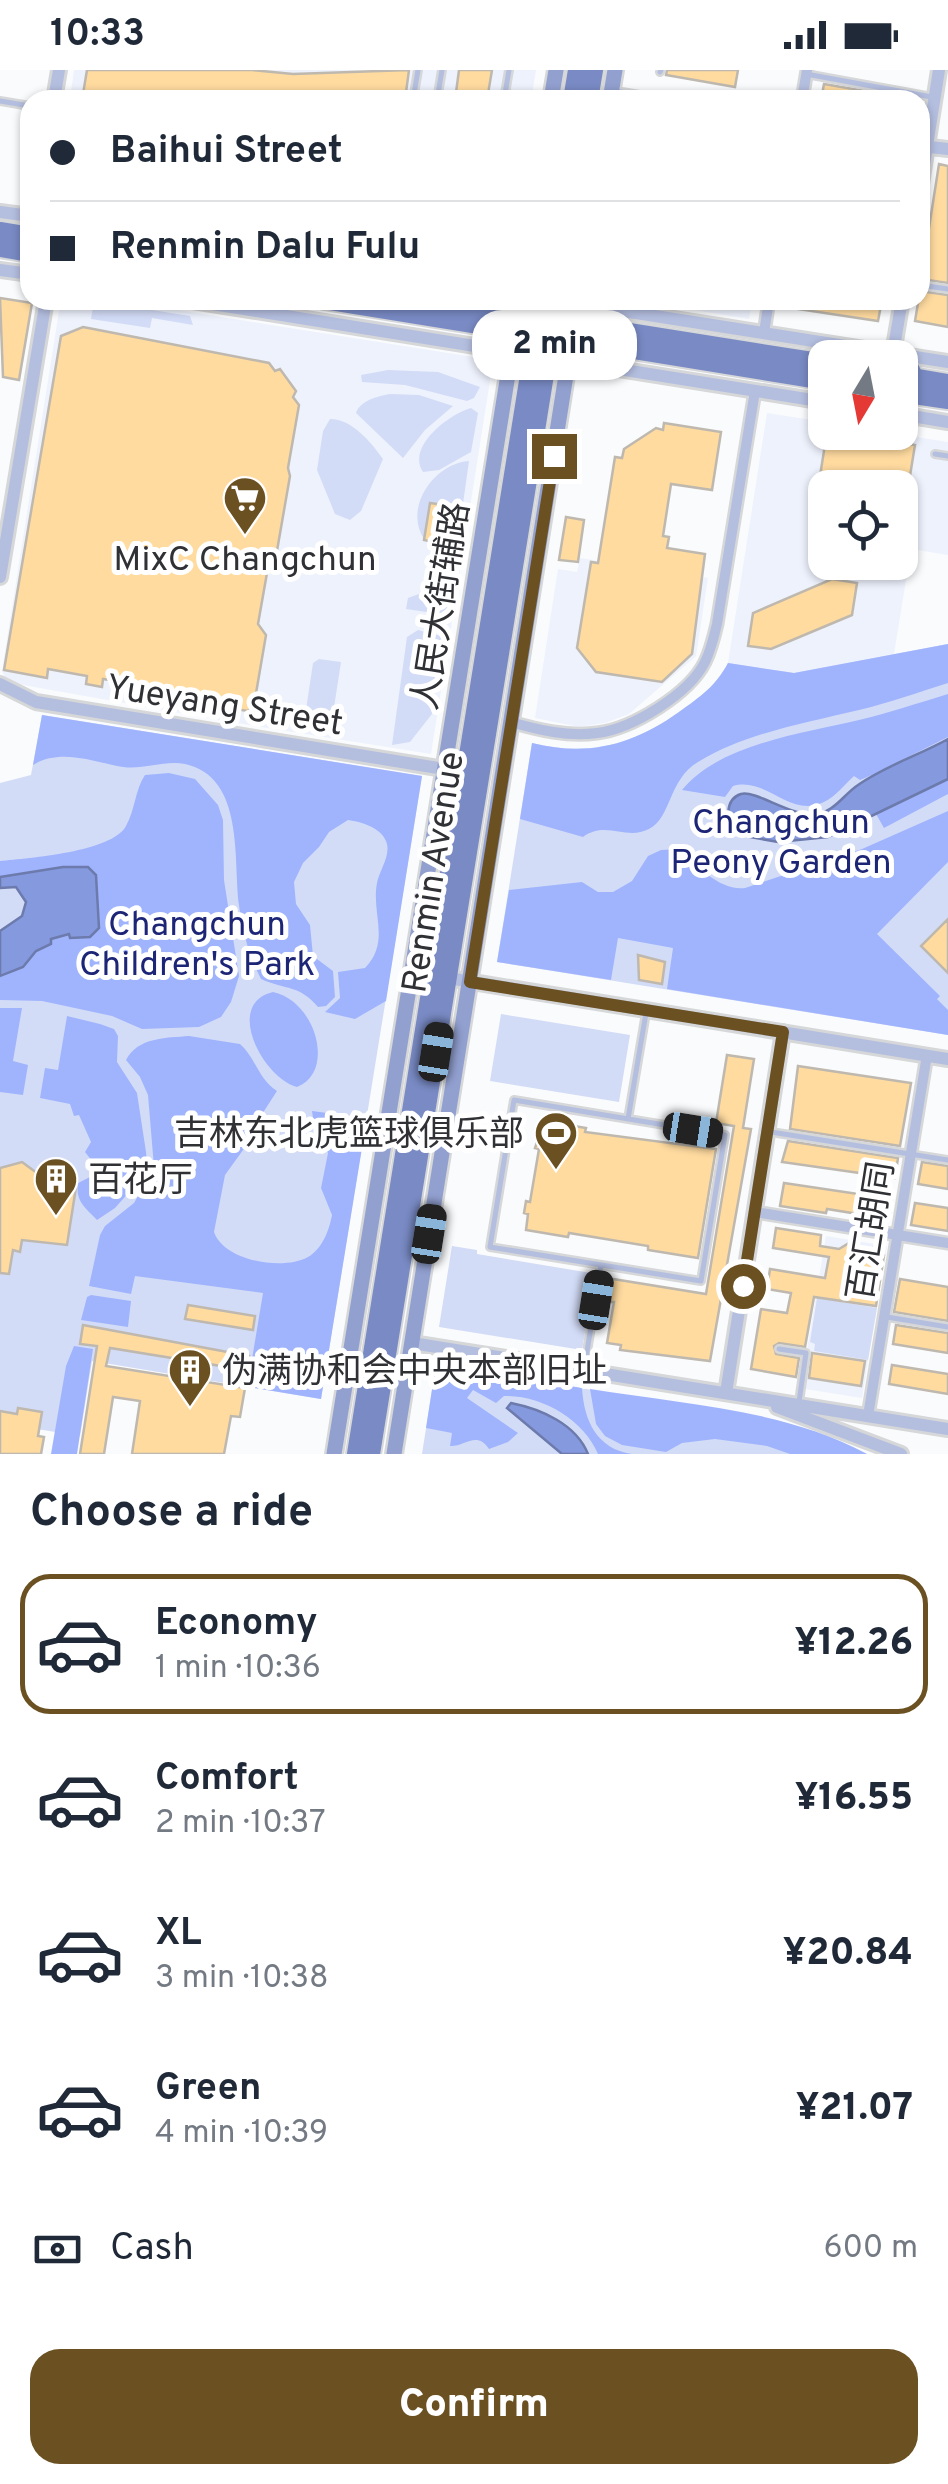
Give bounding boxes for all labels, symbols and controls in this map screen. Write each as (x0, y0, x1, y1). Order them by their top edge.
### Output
text: 10:33 (50, 11, 145, 60)
text: Baihui Street (110, 128, 343, 177)
text: Renmin Dalu Fulu (110, 224, 420, 273)
callout: 2 min (472, 311, 636, 381)
text: 2 min (512, 325, 597, 365)
north arrow (808, 340, 918, 450)
map controls (808, 340, 918, 580)
route end (532, 434, 577, 479)
button: locate (808, 470, 918, 580)
supermarket icon: MixC Changchun (222, 475, 268, 536)
street label: 人民大街辅路 (405, 499, 481, 714)
place label: MixC Changchun (113, 539, 377, 583)
street label: Yueyang Street (103, 667, 346, 747)
street label: Renmin Avenue (394, 749, 476, 996)
park label: Changchun Peony Garden (670, 802, 892, 886)
park label: Changchun Children's Park (79, 904, 315, 988)
car (416, 1020, 456, 1084)
sports icon: 吉林东北虎篮球俱乐部 (533, 1110, 579, 1171)
car (661, 1110, 725, 1150)
place label: 吉林东北虎篮球俱乐部 (174, 1114, 524, 1158)
building icon: 百花厅 (33, 1156, 79, 1217)
street label: 百汇胡同 (840, 1159, 906, 1304)
place label: 百花厅 (88, 1160, 193, 1204)
car (409, 1202, 449, 1266)
route start (721, 1264, 766, 1309)
car (576, 1268, 616, 1332)
building icon: 伪满协和会中央本部旧址 (167, 1347, 213, 1408)
place label: 伪满协和会中央本部旧址 (222, 1351, 607, 1395)
text: Choose a ride (30, 1485, 313, 1542)
icon: car (35, 1599, 125, 1689)
text: Economy (155, 1600, 317, 1649)
text: ¥12.26 (794, 1620, 913, 1669)
text: 1 min · 10:36 (155, 1649, 321, 1689)
icon: car (35, 1754, 125, 1844)
text: Comfort (155, 1755, 299, 1804)
text: ¥16.55 (795, 1775, 913, 1824)
text: 2 min · 10:37 (155, 1804, 326, 1844)
icon: car (35, 1909, 125, 1999)
text: XL (155, 1910, 202, 1959)
text: ¥20.84 (783, 1930, 913, 1979)
text: 3 min · 10:38 (155, 1959, 329, 1999)
icon: car (35, 2064, 125, 2154)
text: Green (155, 2065, 261, 2114)
text: ¥21.07 (796, 2085, 913, 2134)
text: 4 min · 10:39 (155, 2114, 328, 2154)
icon: cash (30, 2222, 85, 2277)
text: Cash (110, 2225, 194, 2274)
text: 600 m (823, 2229, 918, 2269)
button: Confirm (30, 2349, 918, 2464)

